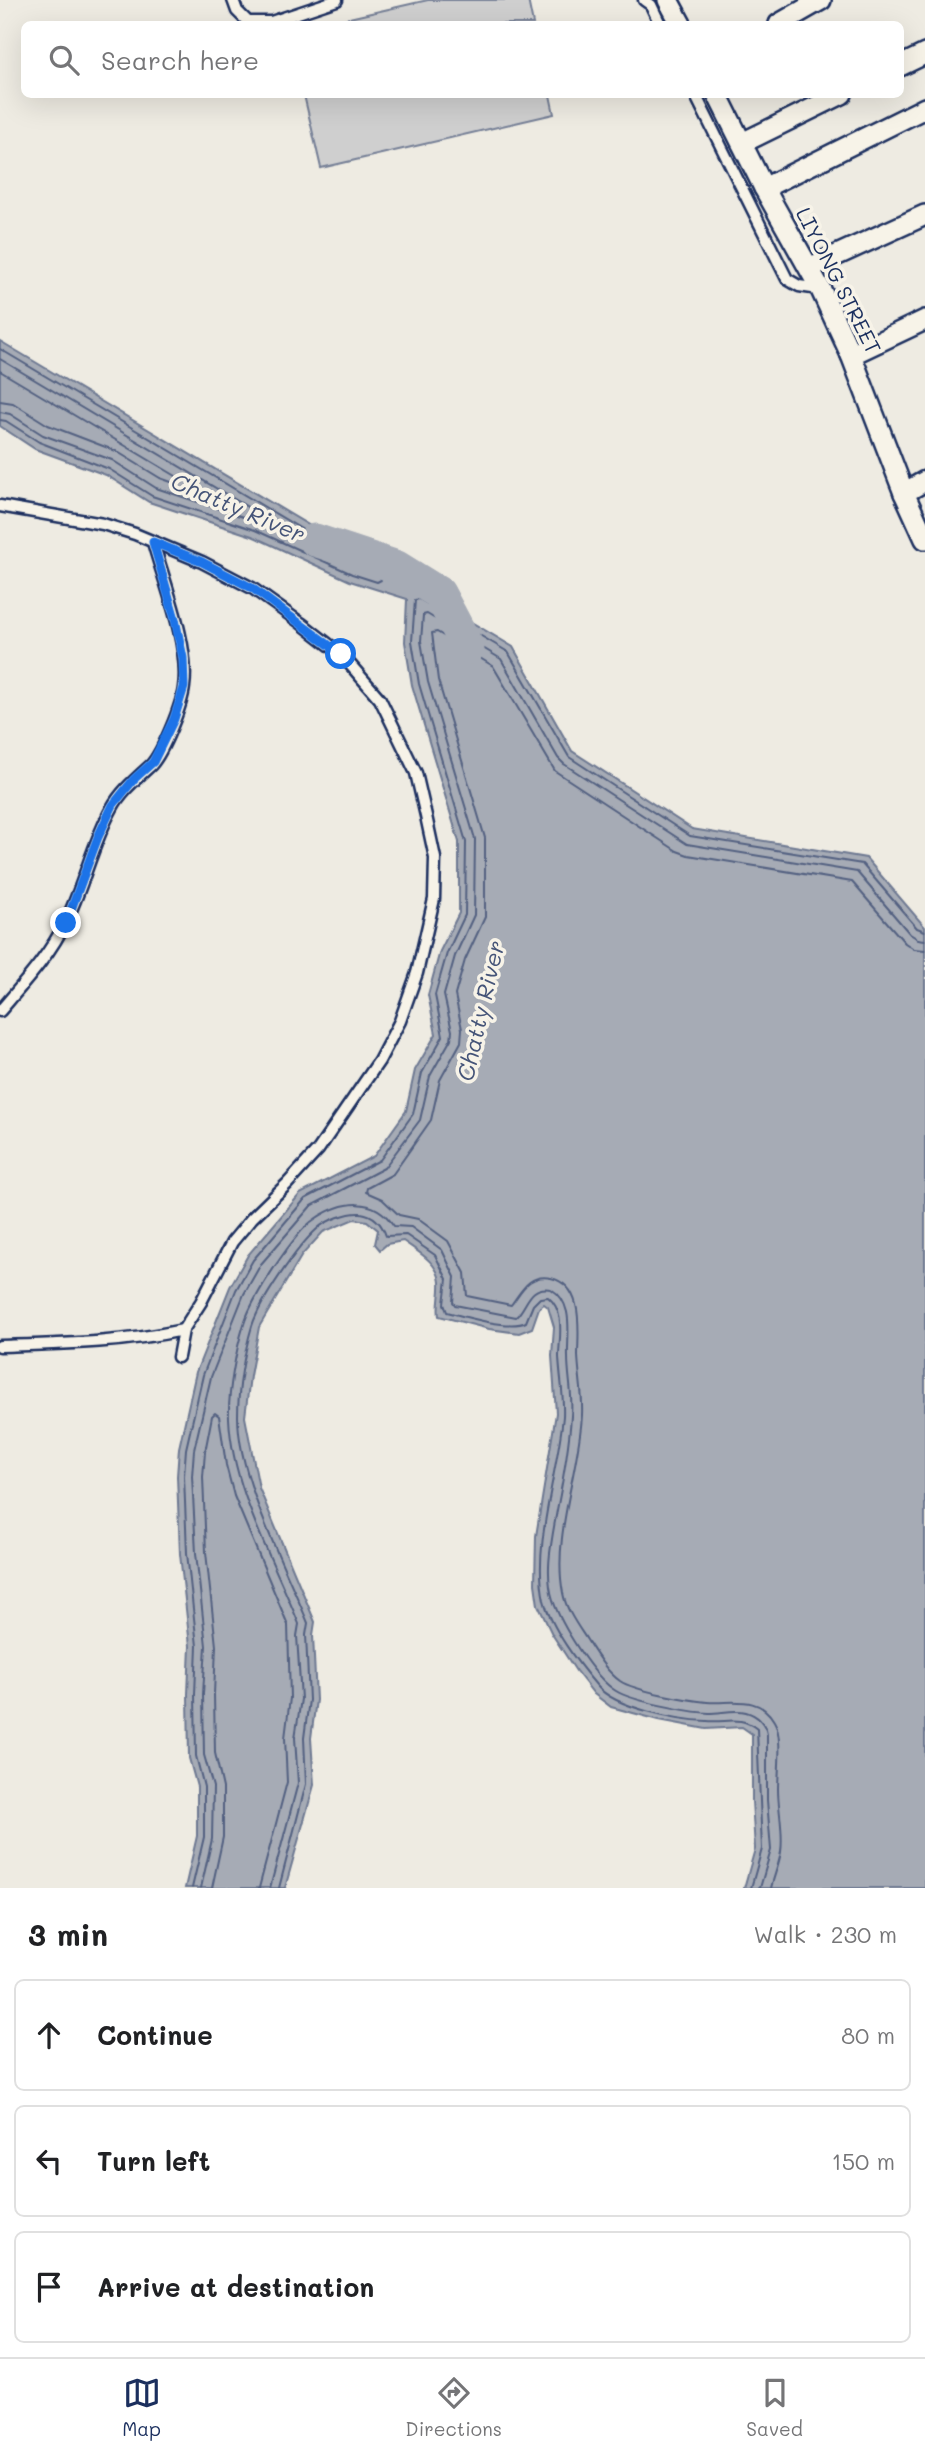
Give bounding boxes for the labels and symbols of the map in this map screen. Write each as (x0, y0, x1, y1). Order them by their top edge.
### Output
street label: LIYONG STREET (791, 202, 888, 358)
water label: Chatty River (167, 465, 310, 549)
route start (325, 638, 356, 669)
route end (50, 907, 81, 938)
water label: Chatty River (449, 938, 511, 1084)

